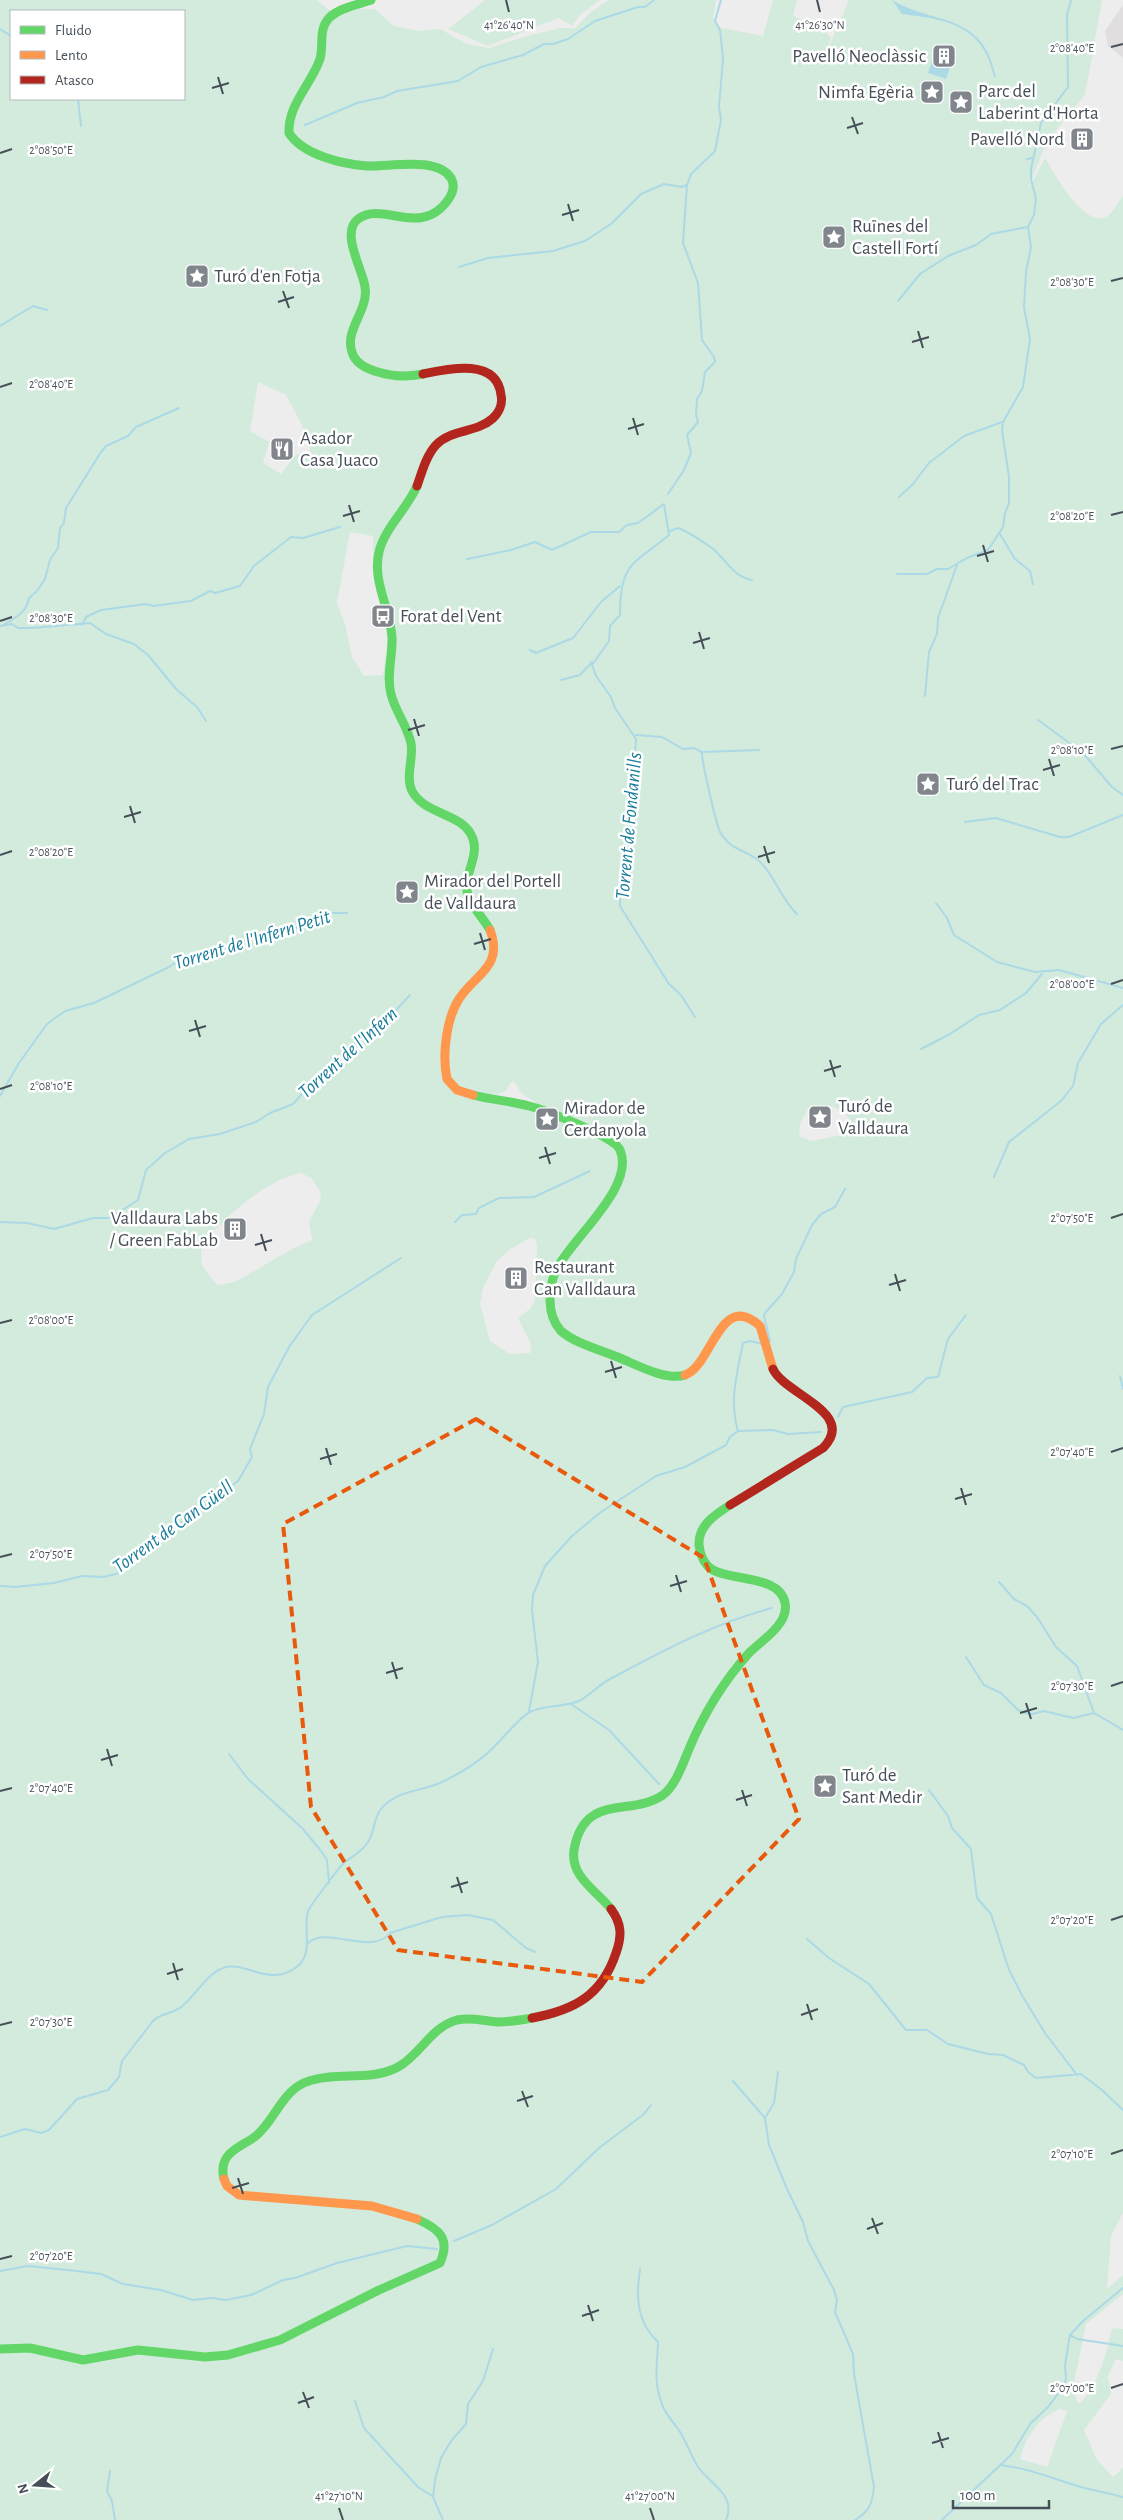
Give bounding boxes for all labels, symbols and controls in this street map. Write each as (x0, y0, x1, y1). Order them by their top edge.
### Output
legend (10, 10, 185, 100)
text: 41°26'40"N (484, 19, 534, 31)
text: 41°26'30"N (795, 19, 845, 31)
text: Fluido (55, 23, 92, 38)
text: 2°08'40"E (1050, 42, 1094, 54)
building icon: Pavelló Neoclàssic (931, 43, 957, 69)
place label: Pavelló Neoclàssic (792, 47, 926, 66)
text: Lento (55, 48, 88, 63)
text: Atasco (55, 73, 94, 88)
place icon: Nimfa Egèria (919, 79, 945, 105)
place label: Parc del Laberint d'Horta (978, 82, 1099, 123)
place label: Nimfa Egèria (818, 83, 914, 102)
place icon: Parc del Laberint d'Horta (948, 89, 974, 115)
building icon: Pavelló Nord (1069, 126, 1095, 152)
place label: Pavelló Nord (970, 130, 1064, 149)
text: 2°08'50"E (29, 144, 73, 156)
place label: Ruïnes del Castell Fortí (852, 217, 939, 258)
place icon: Ruïnes del Castell Fortí (821, 224, 847, 250)
place icon: Turó d'en Fotja (184, 263, 210, 289)
place label: Turó d'en Fotja (214, 267, 321, 286)
text: 2°08'30"E (1050, 276, 1094, 288)
text: 2°08'40"E (29, 378, 73, 390)
place label: Asador Casa Juaco (300, 429, 378, 470)
restaurant icon: Asador Casa Juaco (269, 436, 295, 462)
text: 2°08'20"E (1050, 510, 1094, 522)
bus stop icon: Forat del Vent (370, 603, 396, 629)
place label: Forat del Vent (400, 607, 502, 626)
text: 2°08'30"E (29, 612, 73, 624)
text: 2°08'10"E (1051, 744, 1094, 756)
water label: Torrent de Fondanills (613, 751, 645, 900)
place icon: Turó del Trac (915, 771, 941, 797)
place label: Turó del Trac (946, 775, 1039, 794)
text: 2°08'20"E (29, 846, 73, 858)
place label: Mirador del Portell de Valldaura (424, 872, 561, 913)
place icon: Mirador del Portell de Valldaura (394, 879, 420, 905)
water label: Torrent de l'Infern Petit (171, 906, 333, 973)
text: 2°08'00"E (1050, 978, 1095, 990)
water label: Torrent de l'Infern (295, 1003, 401, 1103)
text: 2°08'10"E (30, 1080, 73, 1092)
place label: Turó de Valldaura (838, 1097, 909, 1138)
place label: Mirador de Cerdanyola (564, 1099, 647, 1140)
place icon: Turó de Valldaura (807, 1104, 833, 1130)
place icon: Mirador de Cerdanyola (534, 1106, 560, 1132)
place label: Valldaura Labs / Green FabLab (110, 1209, 218, 1250)
text: 2°07'50"E (1051, 1212, 1094, 1224)
building icon: Valldaura Labs / Green FabLab (222, 1216, 248, 1242)
place label: Restaurant Can Valldaura (534, 1258, 636, 1299)
building icon: Restaurant Can Valldaura (503, 1265, 529, 1291)
text: 2°08'00"E (29, 1314, 74, 1326)
text: 2°07'40"E (1050, 1446, 1094, 1458)
water label: Torrent de Can Güell (109, 1477, 237, 1577)
text: 2°07'50"E (30, 1548, 73, 1560)
text: 2°07'30"E (1051, 1680, 1094, 1692)
place label: Turó de Sant Medir (842, 1766, 922, 1807)
place icon: Turó de Sant Medir (812, 1773, 838, 1799)
text: 2°07'40"E (29, 1782, 73, 1794)
text: 2°07'20"E (1050, 1914, 1094, 1926)
text: 2°07'30"E (30, 2016, 73, 2028)
text: 2°07'10"E (1051, 2148, 1093, 2160)
text: 2°07'20"E (29, 2250, 73, 2262)
text: 2°07'00"E (1050, 2382, 1094, 2394)
north arrow (10, 2460, 60, 2510)
scale bar (953, 2478, 1049, 2510)
text: N (15, 2482, 32, 2495)
text: 100 m (960, 2488, 995, 2503)
text: 41°27'10"N (315, 2490, 363, 2502)
text: 41°27'00"N (625, 2490, 675, 2502)

